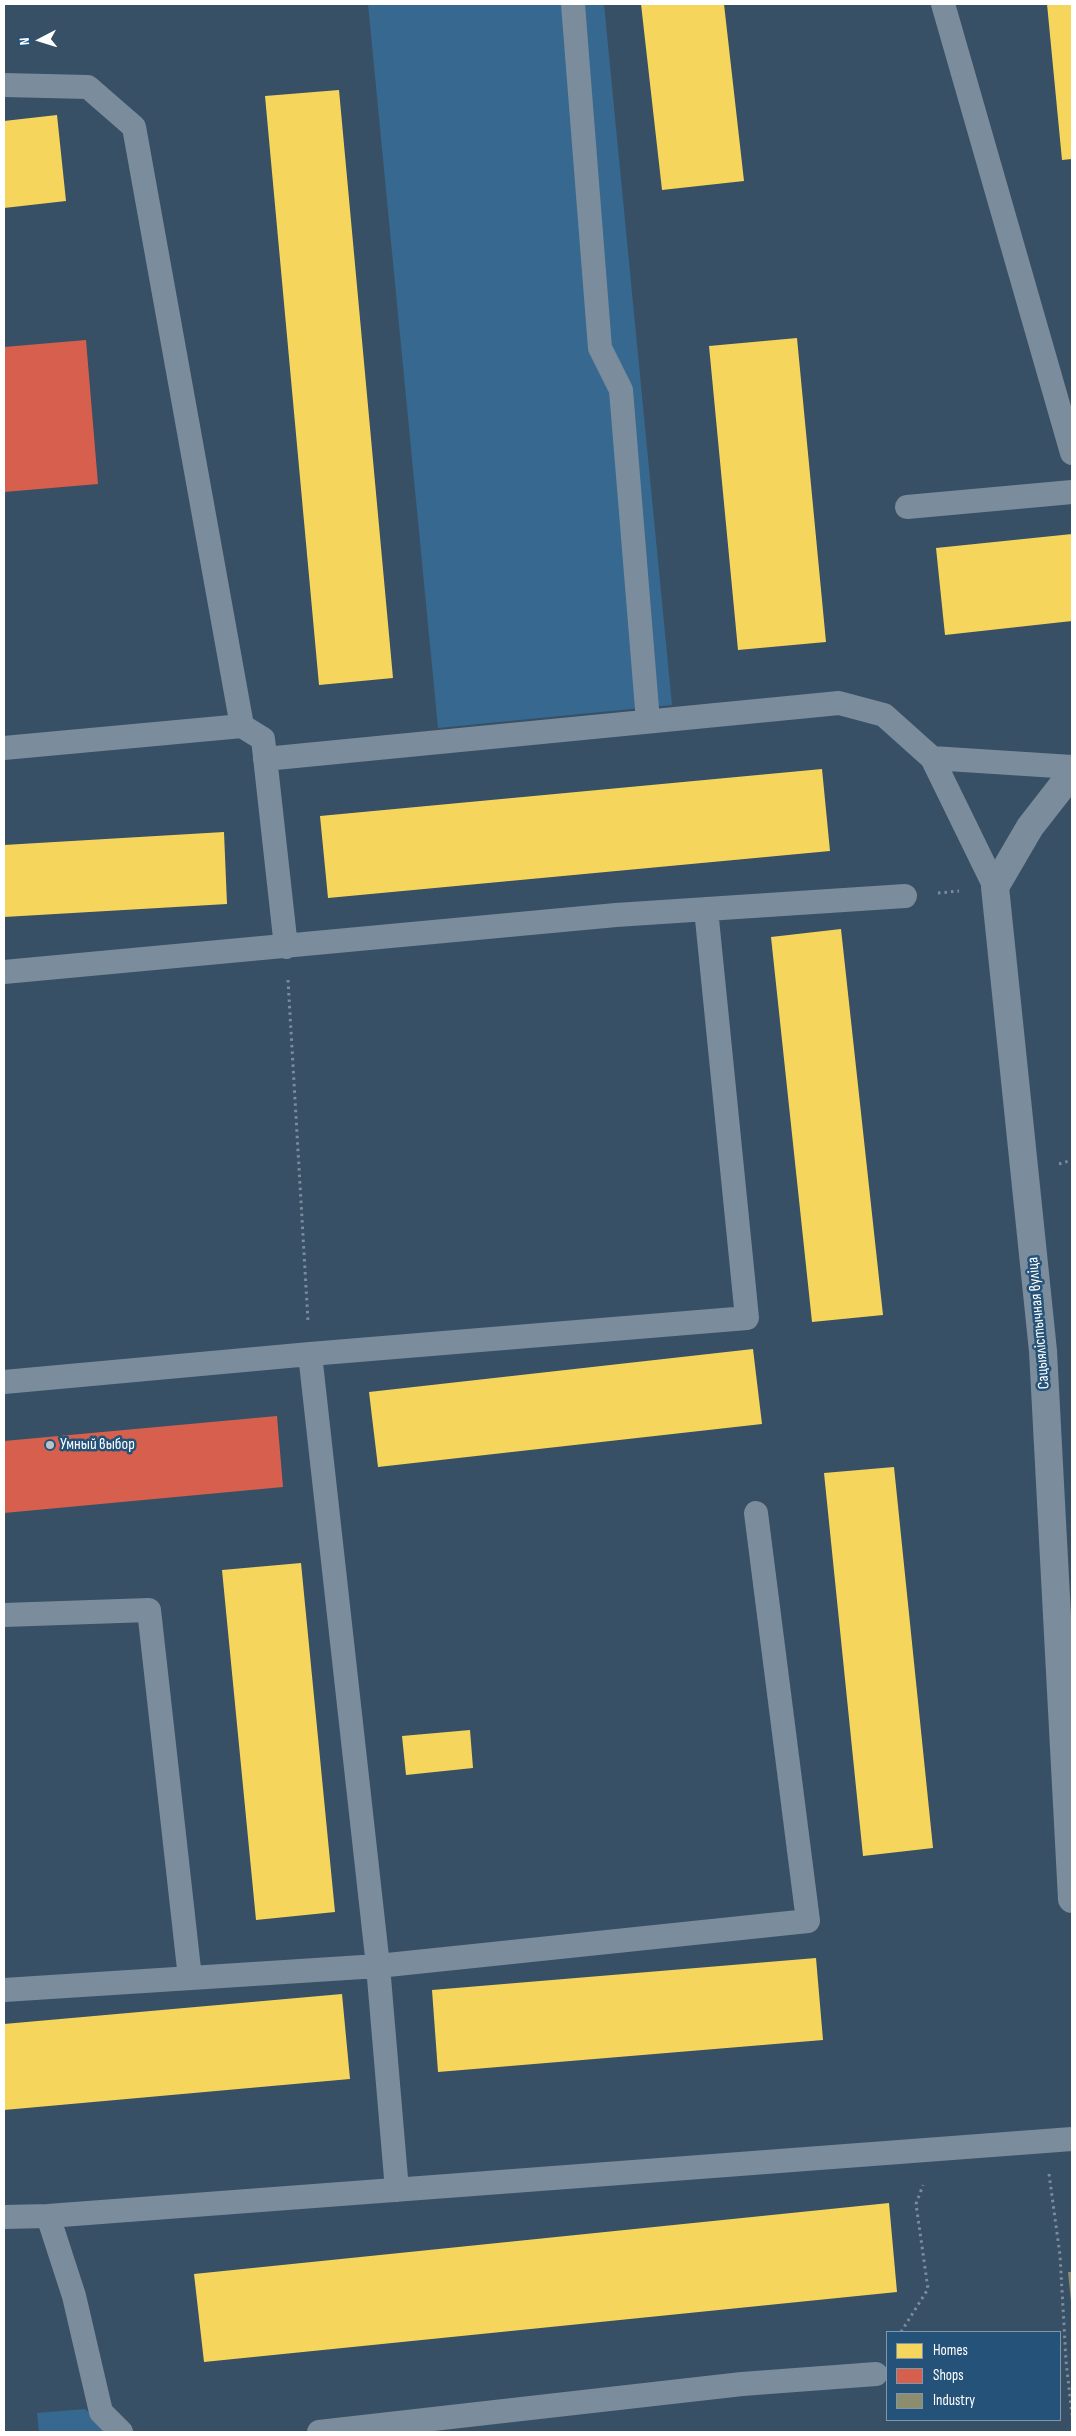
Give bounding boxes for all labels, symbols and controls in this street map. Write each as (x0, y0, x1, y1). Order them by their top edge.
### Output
north arrow (15, 15, 65, 65)
text: N (16, 37, 33, 46)
street label: Сацыялістычная вуліца (1024, 1256, 1054, 1390)
place label: Умный выбор (60, 1435, 135, 1455)
marker: Умный выбор (44, 1439, 56, 1451)
legend (886, 2331, 1061, 2421)
text: Homes (933, 2341, 968, 2360)
text: Shops (933, 2366, 964, 2385)
text: Industry (933, 2391, 975, 2410)

